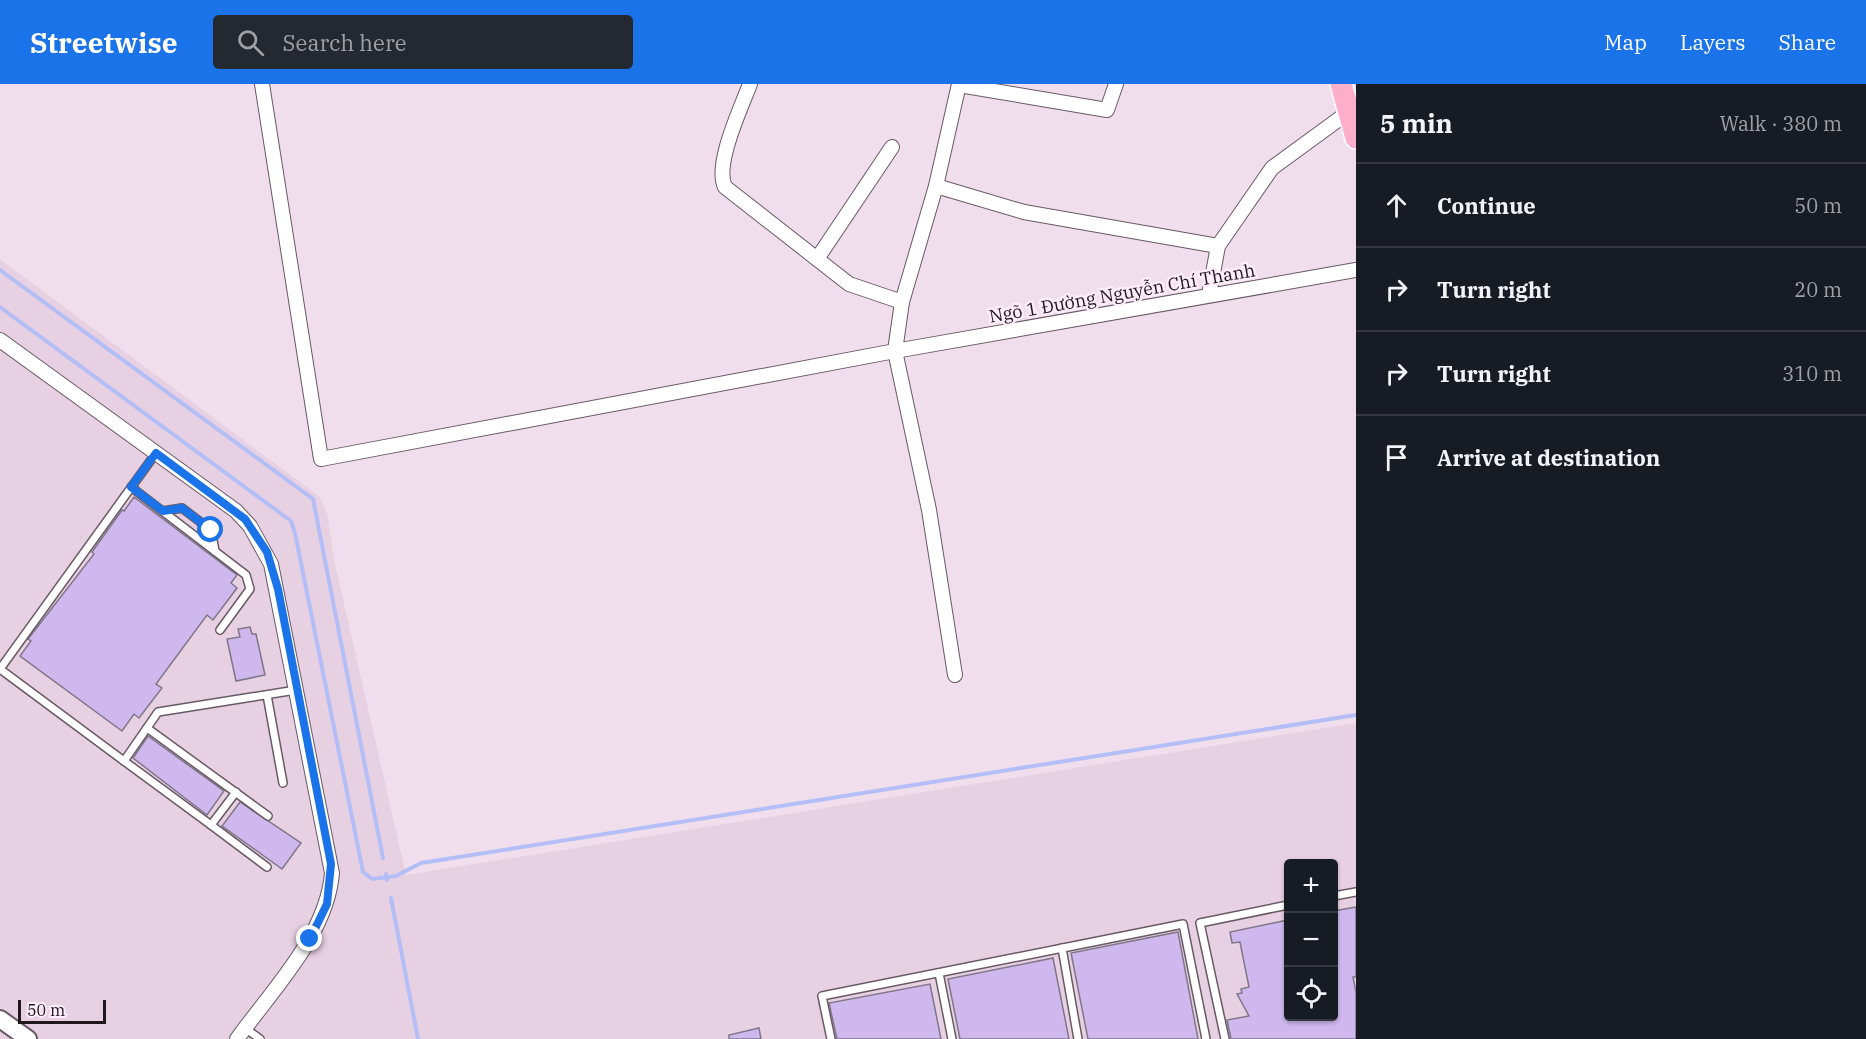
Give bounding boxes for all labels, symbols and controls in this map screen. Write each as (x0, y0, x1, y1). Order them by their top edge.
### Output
search box (213, 15, 633, 69)
text: Streetwise (30, 24, 177, 61)
icon: search (234, 26, 267, 59)
text: Search here (282, 28, 406, 57)
text: Map (1604, 28, 1647, 56)
text: Layers (1680, 28, 1746, 56)
text: Share (1779, 28, 1836, 56)
text: 5 min (1380, 106, 1453, 140)
text: Walk · 380 m (1720, 110, 1842, 137)
icon: ahead (1380, 189, 1413, 222)
text: Continue (1437, 191, 1536, 220)
text: 50 m (1794, 192, 1842, 219)
street label: Ngõ 1 Đường Nguyễn Chí Thanh (987, 258, 1257, 328)
icon: right (1380, 273, 1413, 306)
text: Turn right (1437, 275, 1551, 304)
text: 20 m (1794, 276, 1842, 303)
icon: right (1380, 357, 1413, 390)
text: Turn right (1437, 359, 1551, 388)
text: 310 m (1782, 360, 1842, 387)
icon: arrive (1380, 441, 1413, 474)
text: Arrive at destination (1437, 443, 1660, 472)
route start (197, 516, 223, 542)
map controls (1284, 859, 1338, 1021)
button: + (1284, 859, 1338, 913)
button: − (1284, 913, 1338, 967)
route end (296, 925, 322, 951)
button: locate (1284, 967, 1338, 1021)
scale bar (18, 997, 106, 1024)
text: 50 m (27, 1000, 65, 1020)

